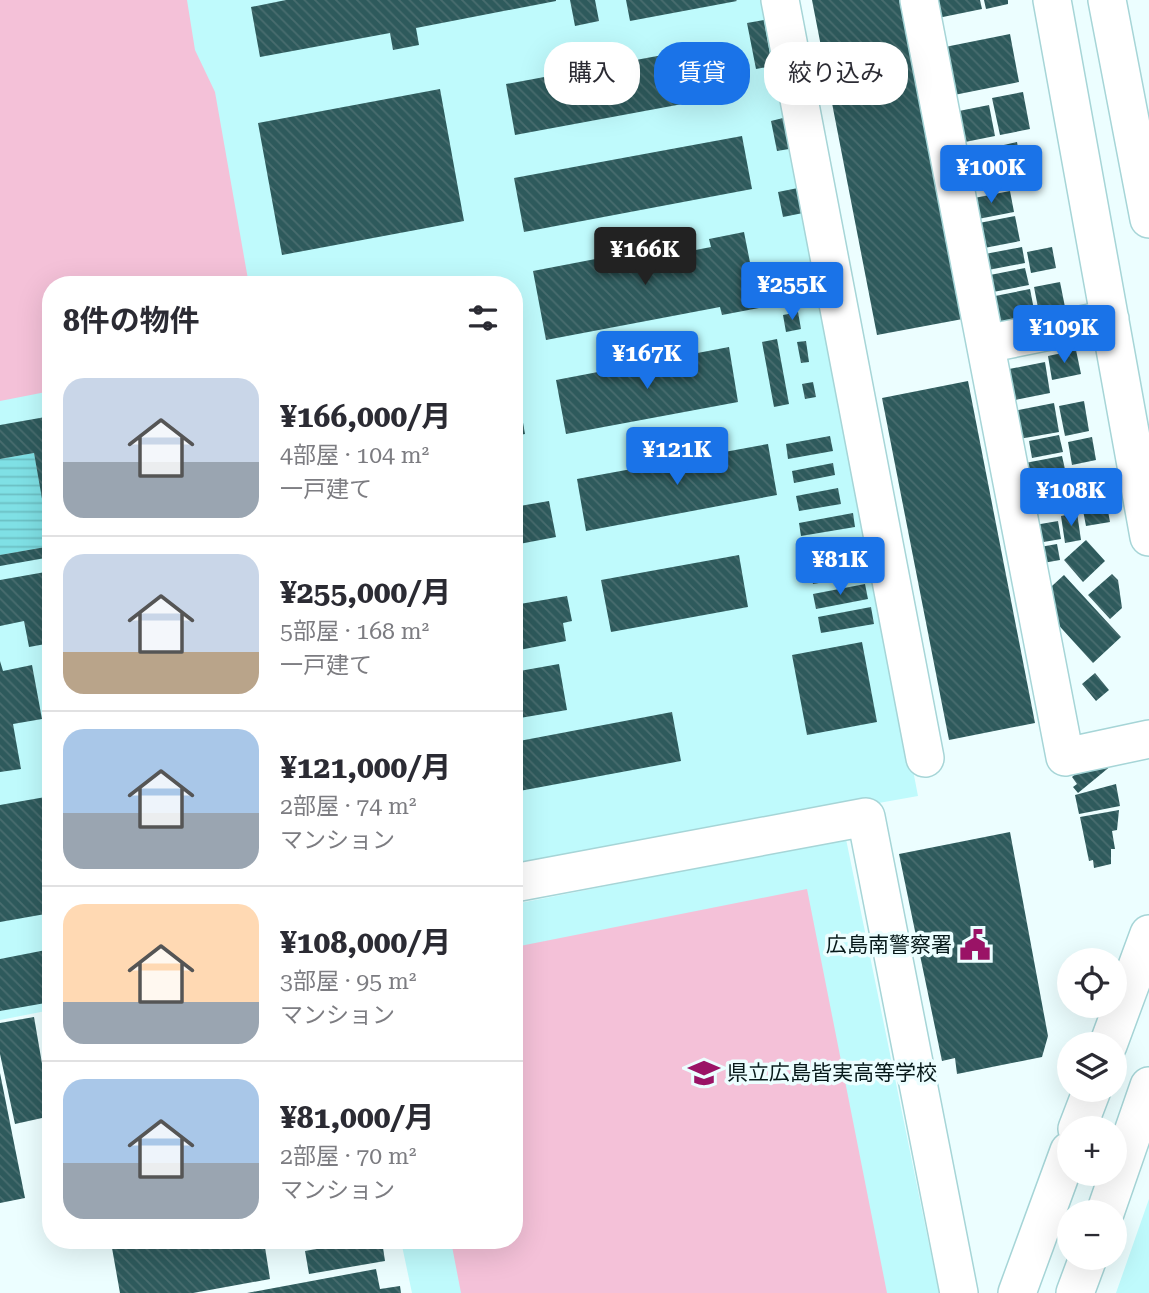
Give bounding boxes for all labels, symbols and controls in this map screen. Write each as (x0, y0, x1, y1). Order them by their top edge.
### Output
chip: 購入 (544, 42, 640, 105)
chip: 賃貸 (654, 42, 750, 105)
chip: 絞り込み (764, 42, 908, 105)
pin: ¥100K (942, 146, 1040, 205)
text: ¥100K (956, 154, 1026, 181)
pin: ¥166K (596, 228, 694, 287)
text: ¥166K (610, 236, 680, 263)
pin: ¥255K (743, 262, 841, 322)
text: ¥255K (757, 271, 827, 298)
icon: filters (464, 299, 502, 337)
text: 8件の物件 (63, 303, 200, 338)
pin: ¥109K (1015, 306, 1113, 365)
text: ¥109K (1029, 314, 1099, 341)
pin: ¥167K (598, 332, 696, 391)
text: ¥167K (612, 340, 682, 367)
text: ¥166,000/月 (280, 399, 451, 434)
icon: home (119, 406, 203, 490)
pin: ¥121K (628, 428, 726, 487)
text: ¥121K (642, 436, 712, 463)
text: 4部屋 · 104 m² (280, 442, 429, 469)
pin: ¥108K (1022, 468, 1120, 528)
text: 一戸建て (280, 476, 372, 503)
text: ¥108K (1036, 477, 1106, 504)
pin: ¥81K (799, 538, 881, 597)
text: ¥81K (812, 546, 868, 573)
text: ¥255,000/月 (280, 575, 451, 610)
icon: home (119, 582, 203, 666)
text: 5部屋 · 168 m² (280, 618, 429, 645)
text: 一戸建て (280, 652, 372, 679)
text: ¥121,000/月 (280, 750, 451, 785)
icon: home (119, 757, 203, 841)
text: 2部屋 · 74 m² (280, 793, 416, 820)
text: マンション (280, 827, 395, 854)
text: ¥108,000/月 (280, 925, 451, 960)
public building icon: 広島南警察署 (958, 928, 992, 962)
icon: home (119, 932, 203, 1016)
place label: 広島南警察署 (826, 933, 952, 957)
map controls (1057, 948, 1127, 1270)
button: locate (1057, 948, 1127, 1018)
text: 3部屋 · 95 m² (280, 968, 416, 995)
text: マンション (280, 1002, 395, 1029)
button: layers (1057, 1032, 1127, 1102)
school or university icon: 県立広島皆実高等学校 (687, 1056, 721, 1090)
place label: 県立広島皆実高等学校 (727, 1061, 937, 1085)
text: ¥81,000/月 (280, 1100, 434, 1135)
icon: home (119, 1107, 203, 1191)
button: + (1057, 1116, 1127, 1186)
text: 2部屋 · 70 m² (280, 1143, 416, 1170)
text: マンション (280, 1177, 395, 1204)
button: − (1057, 1200, 1127, 1270)

